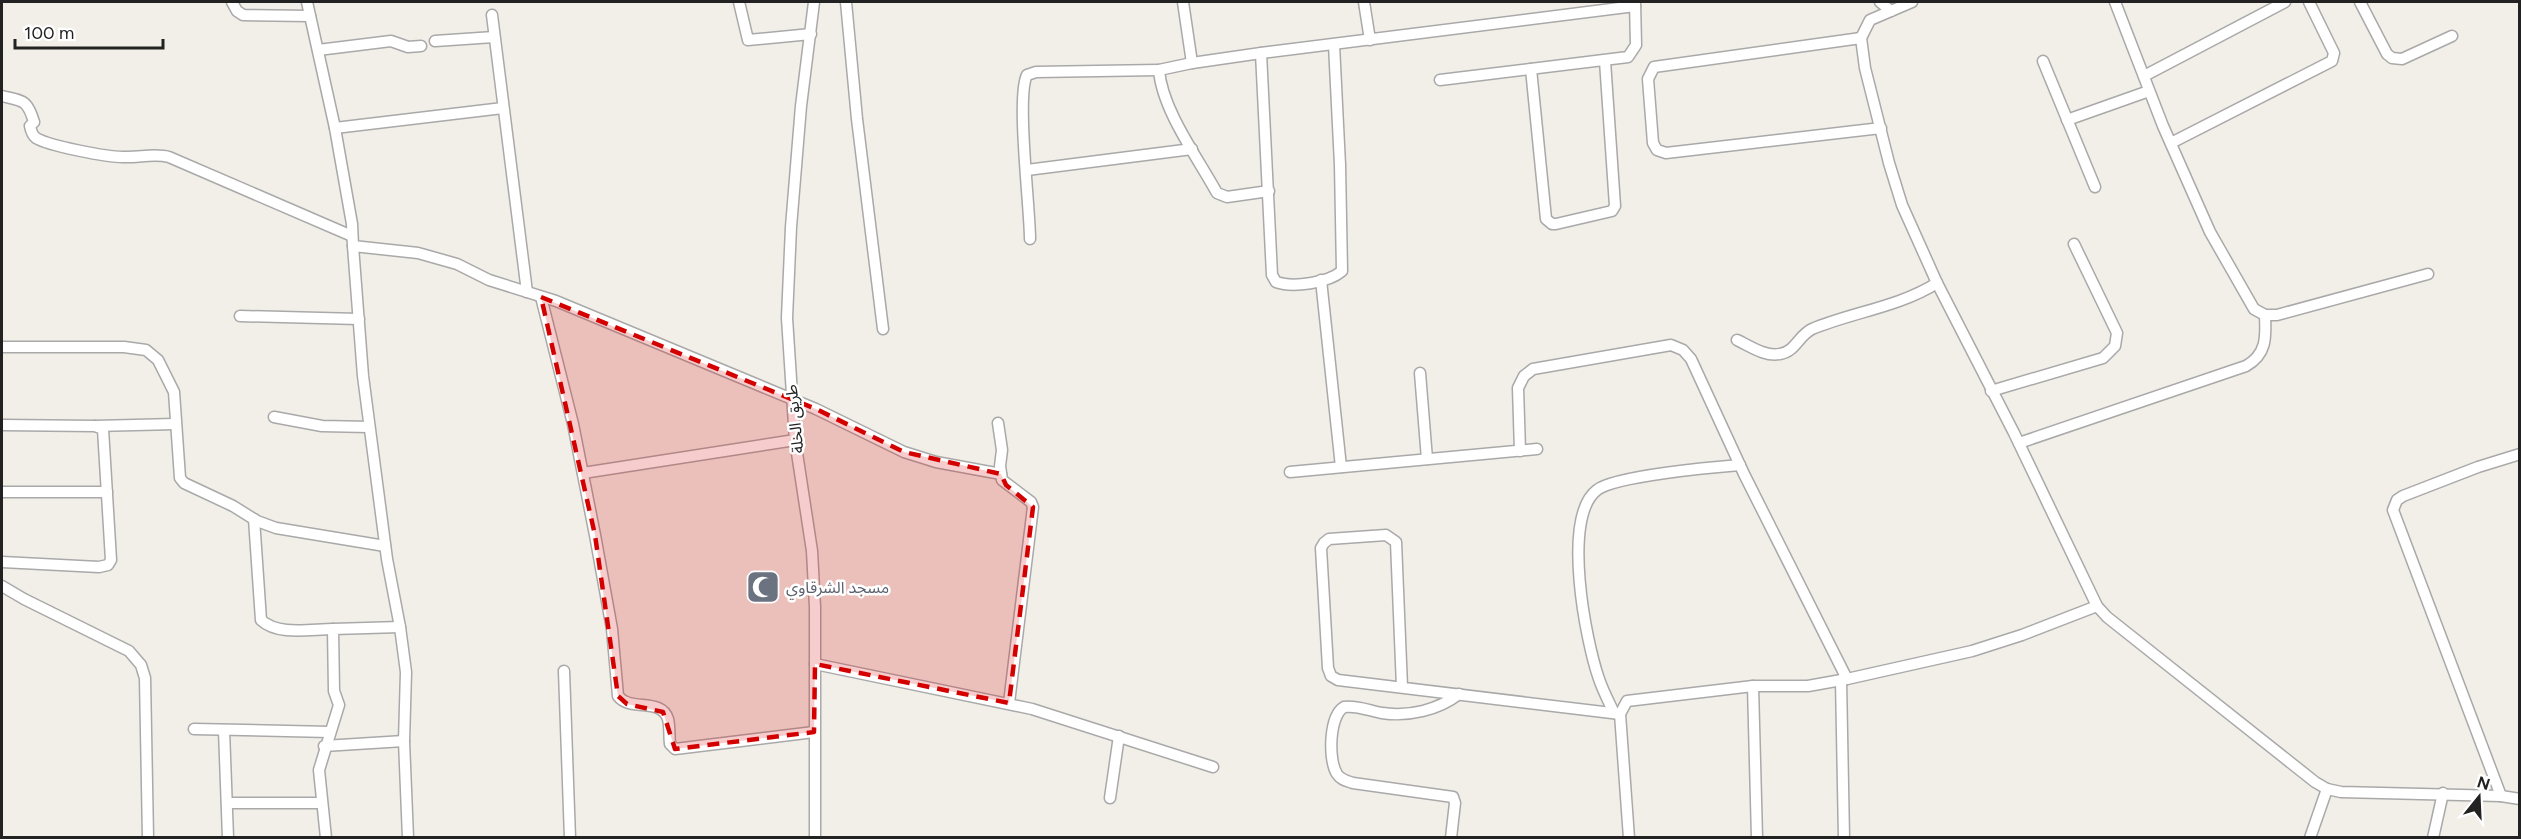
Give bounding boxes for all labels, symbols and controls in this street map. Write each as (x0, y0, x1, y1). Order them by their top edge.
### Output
scale bar (15, 12, 164, 50)
text: 100 m (24, 22, 74, 44)
street label: طريق الخلة (781, 383, 809, 454)
mosque icon: مسجد الشرقاوي (745, 569, 781, 605)
place label: مسجد الشرقاوي (786, 578, 889, 600)
north arrow (2449, 767, 2509, 827)
text: N (2475, 772, 2492, 794)

